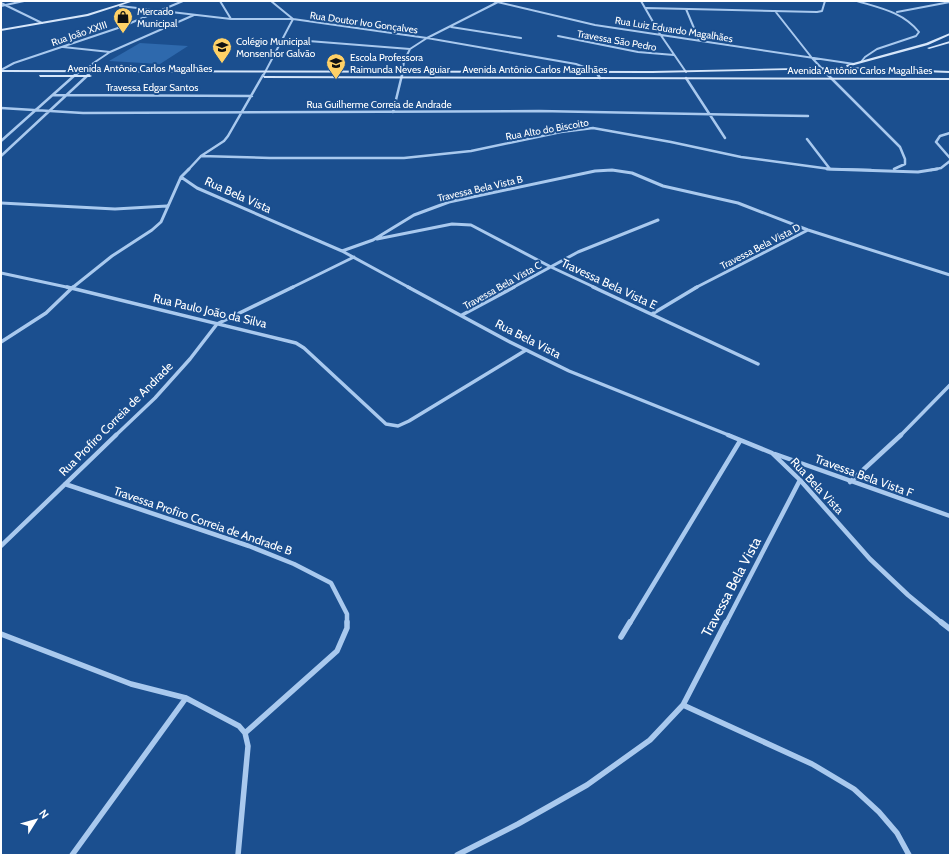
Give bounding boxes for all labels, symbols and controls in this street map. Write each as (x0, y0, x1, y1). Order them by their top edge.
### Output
place label: Mercado Municipal (137, 5, 178, 30)
shop icon: Mercado Municipal (112, 6, 134, 34)
street label: Rua Doutor Ivo Gonçalves (309, 8, 419, 37)
street label: Rua Luiz Eduardo Magalhães (614, 14, 734, 45)
street label: Rua João XXIII (50, 18, 109, 49)
street label: Travessa São Pedro (576, 27, 658, 54)
place label: Colégio Municipal Monsenhor Galvão (236, 35, 316, 60)
school or university icon: Colégio Municipal Monsenhor Galvão (211, 36, 233, 64)
place label: Escola Professora Raimunda Neves Aguiar (350, 51, 451, 76)
school or university icon: Escola Professora Raimunda Neves Aguiar (325, 52, 347, 80)
street label: Avenida Antônio Carlos Magalhães (68, 62, 212, 75)
street label: Avenida Antônio Carlos Magalhães (463, 63, 607, 76)
street label: Avenida Antônio Carlos Magalhães (788, 64, 932, 77)
street label: Travessa Edgar Santos (106, 81, 198, 94)
street label: Rua Guilherme Correia de Andrade (306, 98, 452, 111)
street label: Rua Alto do Biscoito (505, 116, 590, 143)
street label: Travessa Bela Vista B (436, 172, 524, 205)
street label: Rua Bela Vista (202, 173, 274, 216)
street label: Travessa Bela Vista D (718, 221, 803, 272)
street label: Travessa Bela Vista E (559, 255, 660, 312)
street label: Travessa Bela Vista C (461, 259, 544, 312)
street label: Rua Paulo João da Silva (152, 290, 269, 331)
street label: Rua Bela Vista (493, 316, 564, 362)
street label: Rua Profiro Correia de Andrade (55, 358, 176, 479)
street label: Travessa Bela Vista F (813, 451, 916, 501)
street label: Rua Bela Vista (787, 454, 847, 517)
street label: Travessa Profiro Correia de Andrade B (112, 483, 295, 558)
street label: Travessa Bela Vista (697, 534, 765, 640)
north arrow (16, 800, 56, 840)
text: N (36, 807, 52, 821)

